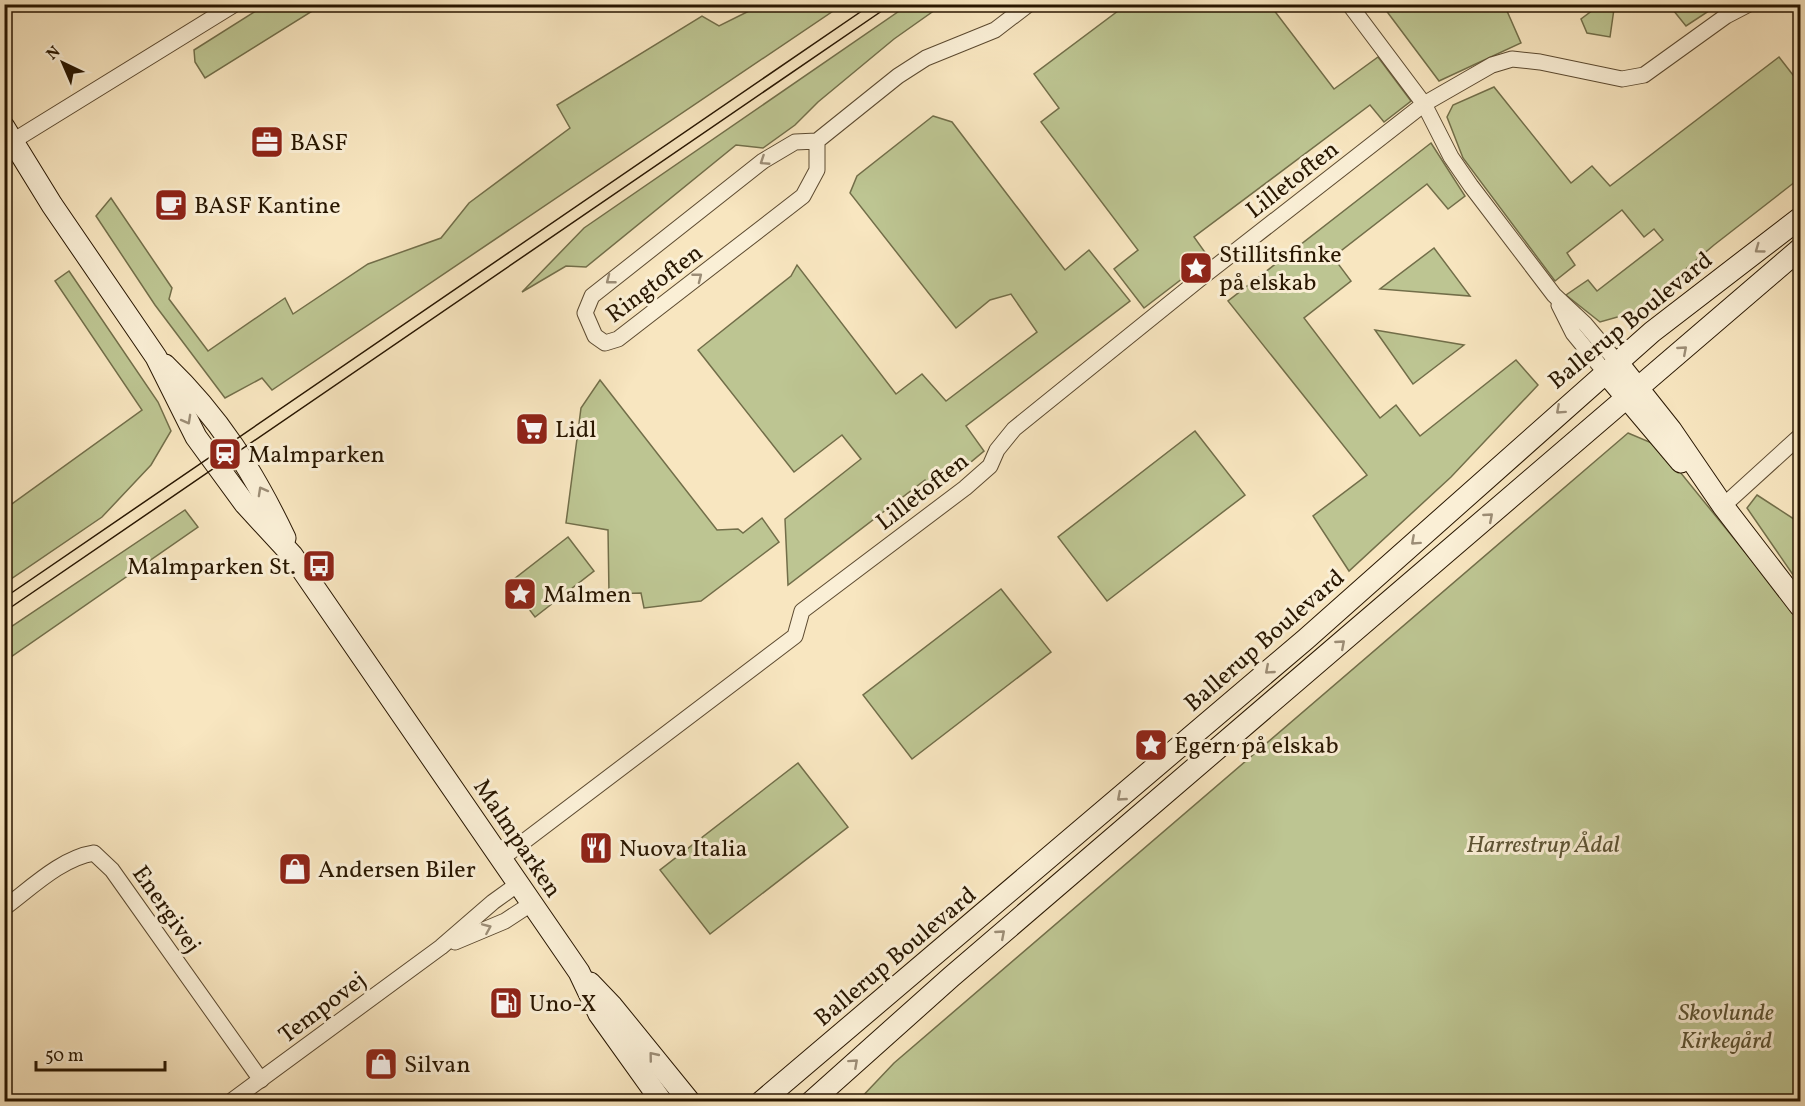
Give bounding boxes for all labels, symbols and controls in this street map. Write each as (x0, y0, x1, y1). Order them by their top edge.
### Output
north arrow (33, 33, 93, 93)
text: N (42, 41, 66, 66)
office icon: BASF (249, 124, 285, 160)
place label: BASF (290, 127, 348, 161)
street label: Lilletoften (1240, 134, 1347, 228)
one-way arrow (760, 154, 771, 165)
cafe icon: BASF Kantine (153, 187, 189, 223)
place label: BASF Kantine (194, 190, 341, 224)
street label: Ringtoften (600, 237, 711, 332)
place label: Stillitsfinke på elskab (1219, 239, 1342, 301)
one-way arrow (1754, 242, 1765, 253)
street label: Ballerup Boulevard (1542, 245, 1721, 399)
place icon: Stillitsfinke på elskab (1178, 250, 1214, 286)
one-way arrow (605, 272, 616, 283)
one-way arrow (691, 274, 702, 285)
one-way arrow (1676, 347, 1687, 358)
one-way arrow (1556, 403, 1567, 414)
supermarket icon: Lidl (514, 411, 550, 447)
one-way arrow (179, 414, 191, 424)
place label: Lidl (555, 414, 596, 448)
station icon: Malmparken (207, 436, 243, 472)
place label: Malmparken (248, 439, 385, 473)
street label: Lilletoften (870, 446, 977, 540)
one-way arrow (258, 486, 269, 497)
one-way arrow (1482, 513, 1493, 524)
one-way arrow (1412, 534, 1422, 545)
bus stop icon: Malmparken St. (301, 548, 337, 584)
place label: Malmparken St. (127, 551, 296, 585)
street label: Ballerup Boulevard (1178, 562, 1353, 721)
place icon: Malmen (502, 576, 538, 612)
place label: Malmen (543, 579, 631, 613)
one-way arrow (1334, 640, 1345, 651)
one-way arrow (1265, 663, 1276, 674)
place icon: Egern på elskab (1133, 727, 1169, 763)
place label: Egern på elskab (1174, 730, 1339, 764)
street label: Malmparken (464, 773, 569, 905)
one-way arrow (1117, 789, 1128, 800)
park label: Harrestrup Ådal (1466, 829, 1620, 863)
restaurant icon: Nuova Italia (578, 830, 614, 866)
place label: Nuova Italia (619, 833, 748, 867)
shop icon: Andersen Biler (277, 851, 313, 887)
place label: Andersen Biler (318, 854, 476, 888)
street label: Energivej (123, 859, 208, 961)
street label: Ballerup Boulevard (808, 879, 985, 1036)
one-way arrow (481, 923, 492, 935)
one-way arrow (994, 930, 1005, 941)
street label: Tempovej (272, 964, 374, 1053)
fuel station icon: Uno-X (488, 985, 524, 1021)
place label: Uno-X (529, 988, 596, 1022)
park label: Skovlunde Kirkegård (1678, 997, 1774, 1059)
scale bar (36, 1034, 165, 1072)
text: 50 m (45, 1044, 84, 1069)
shop icon: Silvan (363, 1046, 399, 1082)
place label: Silvan (404, 1049, 471, 1083)
one-way arrow (650, 1052, 661, 1063)
one-way arrow (848, 1059, 858, 1070)

